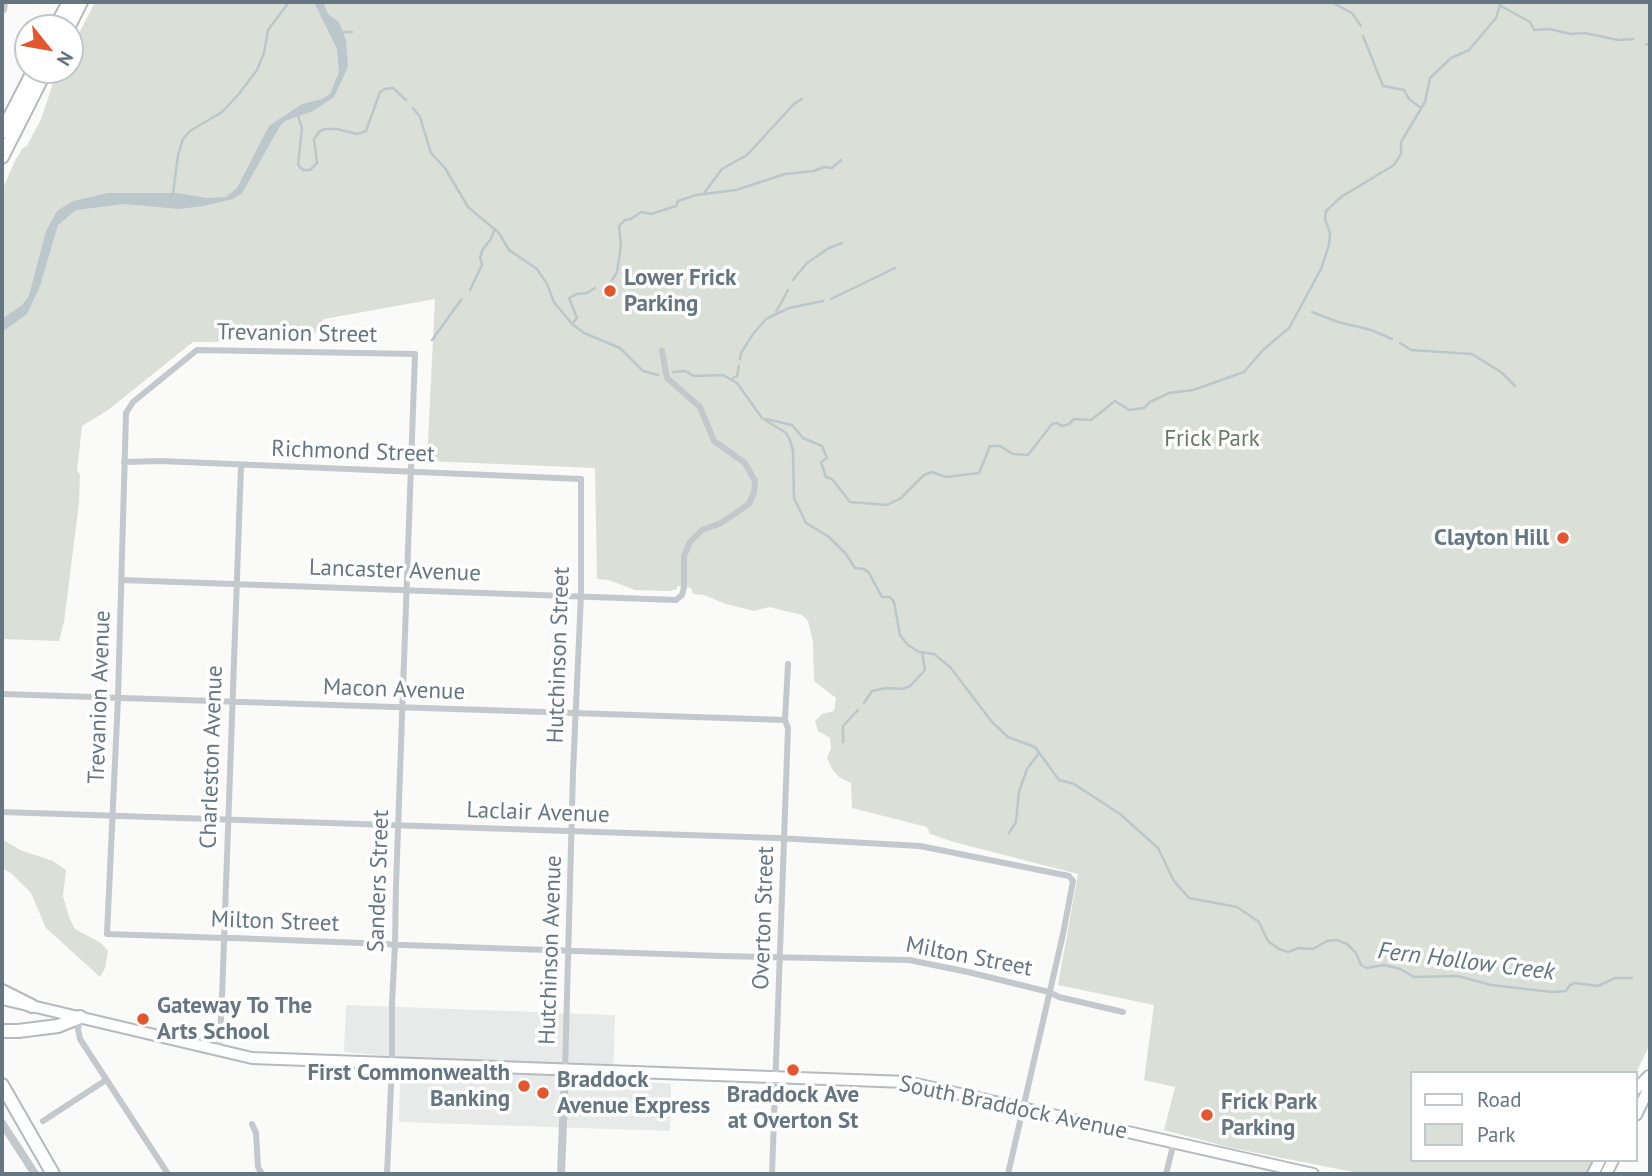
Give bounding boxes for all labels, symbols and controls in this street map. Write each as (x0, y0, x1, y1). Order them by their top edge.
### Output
north arrow (14, 14, 84, 84)
text: N (52, 47, 79, 70)
place label: Lower Frick Parking (624, 264, 736, 318)
marker: Lower Frick Parking (602, 283, 618, 299)
street label: Trevanion Street (217, 319, 377, 349)
park label: Frick Park (1164, 425, 1260, 453)
street label: Richmond Street (271, 435, 435, 469)
place label: Clayton Hill (1434, 524, 1549, 552)
marker: Clayton Hill (1555, 530, 1571, 546)
street label: Lancaster Avenue (309, 554, 481, 588)
street label: Hutchinson Street (542, 566, 576, 744)
street label: Trevanion Avenue (83, 610, 117, 784)
street label: Charleston Avenue (195, 665, 229, 849)
street label: Macon Avenue (322, 674, 466, 706)
street label: Laclair Avenue (466, 797, 610, 829)
street label: Sanders Street (363, 809, 395, 953)
street label: Overton Street (748, 846, 780, 990)
street label: Hutchinson Avenue (534, 855, 568, 1045)
street label: Milton Street (210, 906, 340, 938)
street label: Milton Street (903, 931, 1035, 983)
water label: Fern Hollow Creek (1376, 937, 1556, 987)
place label: Gateway To The Arts School (157, 992, 312, 1046)
marker: Gateway To The Arts School (135, 1011, 151, 1027)
place label: First Commonwealth Banking (307, 1059, 510, 1113)
marker: Braddock Ave at Overton St (785, 1062, 801, 1078)
place label: Braddock Avenue Express (557, 1066, 710, 1120)
street label: South Braddock Avenue (896, 1070, 1130, 1146)
legend (1410, 1071, 1638, 1162)
marker: First Commonwealth Banking (516, 1078, 532, 1094)
place label: Braddock Ave at Overton St (727, 1081, 859, 1135)
marker: Braddock Avenue Express (535, 1085, 551, 1101)
text: Road (1477, 1086, 1521, 1113)
place label: Frick Park Parking (1221, 1088, 1317, 1142)
marker: Frick Park Parking (1199, 1107, 1215, 1123)
text: Park (1477, 1121, 1516, 1148)

